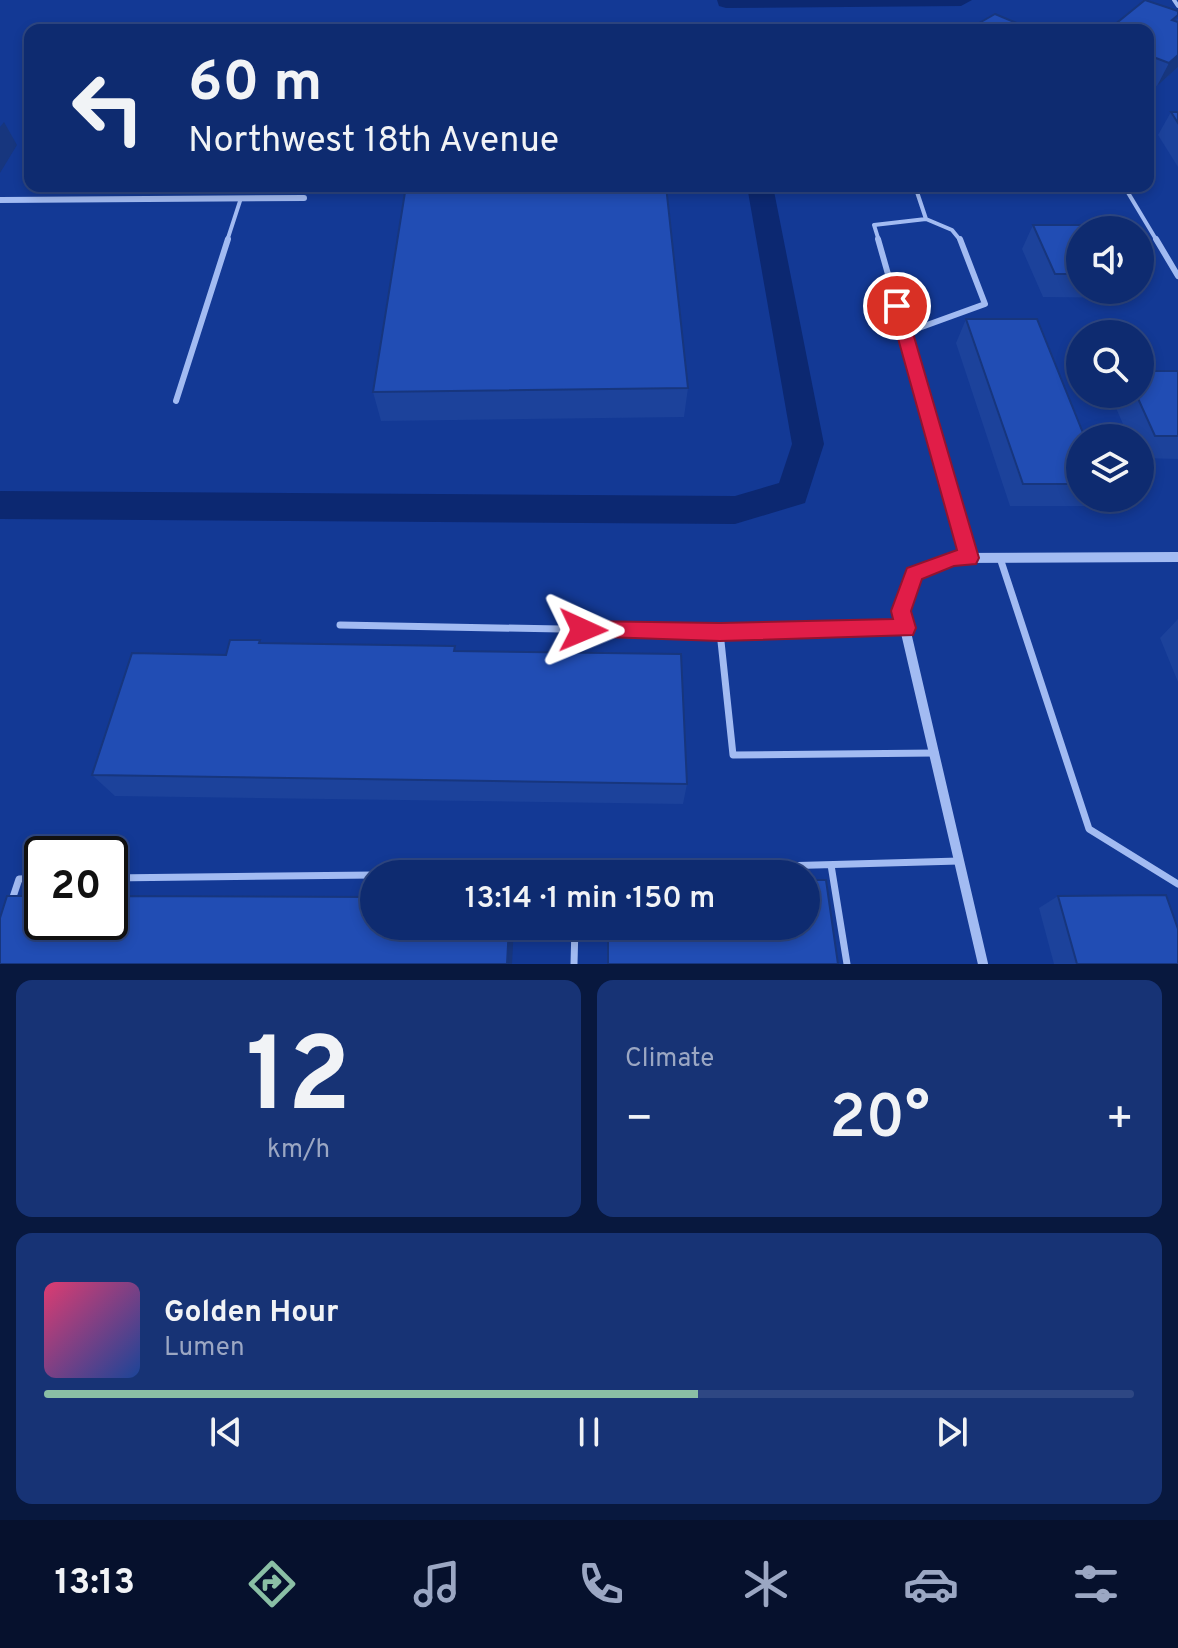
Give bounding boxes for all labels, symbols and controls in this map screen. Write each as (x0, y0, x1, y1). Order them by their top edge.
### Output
text: 60 m (188, 50, 322, 120)
icon: left (56, 56, 160, 160)
text: Northwest 18th Avenue (188, 119, 559, 165)
map controls (1066, 216, 1154, 512)
button: sound (1066, 216, 1154, 304)
pin (863, 272, 931, 340)
icon: arrive (875, 284, 919, 328)
button: search (1066, 320, 1154, 408)
button: layers (1066, 424, 1154, 512)
position arrow (541, 588, 625, 672)
speed limit sign: 20 (24, 836, 128, 940)
text: 13:14 · 1 min · 150 m (465, 881, 715, 918)
text: 12 (246, 1016, 351, 1148)
text: Climate (625, 1043, 714, 1076)
text: 20° (829, 1083, 930, 1159)
text: − (625, 1093, 653, 1149)
text: + (1106, 1093, 1134, 1149)
text: km/h (267, 1134, 330, 1167)
text: Golden Hour (164, 1295, 338, 1332)
text: Lumen (164, 1332, 245, 1365)
icon: previous (204, 1410, 248, 1454)
icon: pause (567, 1410, 611, 1454)
icon: next (930, 1410, 974, 1454)
icon: directions (244, 1556, 300, 1612)
icon: music (409, 1556, 465, 1612)
icon: phone (573, 1556, 629, 1612)
icon: climate (738, 1556, 794, 1612)
icon: car (903, 1556, 959, 1612)
icon: filters (1068, 1556, 1124, 1612)
text: 13:13 (54, 1561, 135, 1607)

